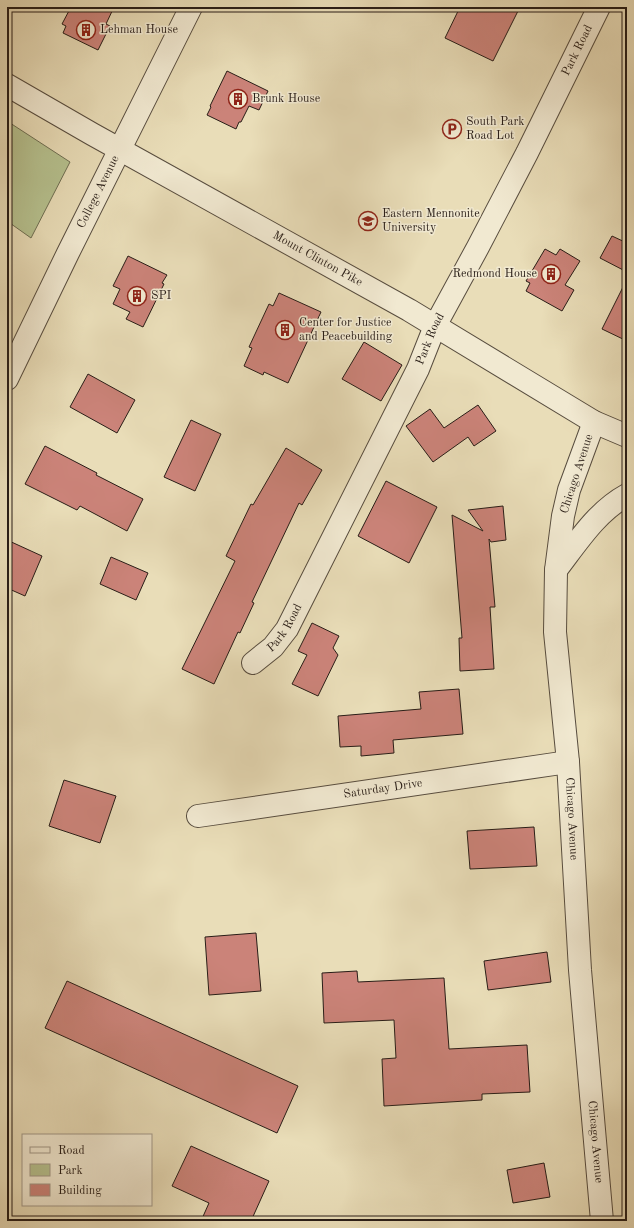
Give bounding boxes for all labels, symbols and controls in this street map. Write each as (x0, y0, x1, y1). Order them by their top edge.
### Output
building icon: Lehman House (75, 19, 97, 41)
street label: Park Road (560, 23, 595, 78)
place label: Lehman House (100, 24, 178, 36)
building icon: Brunk House (227, 88, 249, 110)
place label: Brunk House (252, 93, 321, 105)
place label: South Park Road Lot (466, 116, 525, 142)
parking icon: South Park Road Lot (441, 118, 463, 140)
street label: College Avenue (75, 153, 122, 230)
place label: Eastern Mennonite University (382, 208, 480, 234)
school or university icon: Eastern Mennonite University (357, 210, 379, 232)
street label: Mount Clinton Pike (271, 229, 365, 289)
building icon: Redmond House (540, 263, 562, 285)
place label: Redmond House (452, 268, 537, 280)
building icon: SPI (126, 285, 148, 307)
place label: SPI (151, 290, 172, 302)
street label: Park Road (414, 311, 447, 367)
place label: Center for Justice and Peacebuilding (299, 317, 393, 343)
building icon: Center for Justice and Peacebuilding (274, 319, 296, 341)
street label: Chicago Avenue (558, 432, 596, 515)
street label: Park Road (265, 602, 305, 655)
street label: Saturday Drive (343, 777, 424, 801)
street label: Chicago Avenue (563, 777, 580, 861)
street label: Chicago Avenue (585, 1100, 605, 1184)
legend (22, 1134, 152, 1206)
text: Road (58, 1145, 85, 1157)
text: Park (58, 1165, 83, 1177)
text: Building (58, 1185, 102, 1197)

